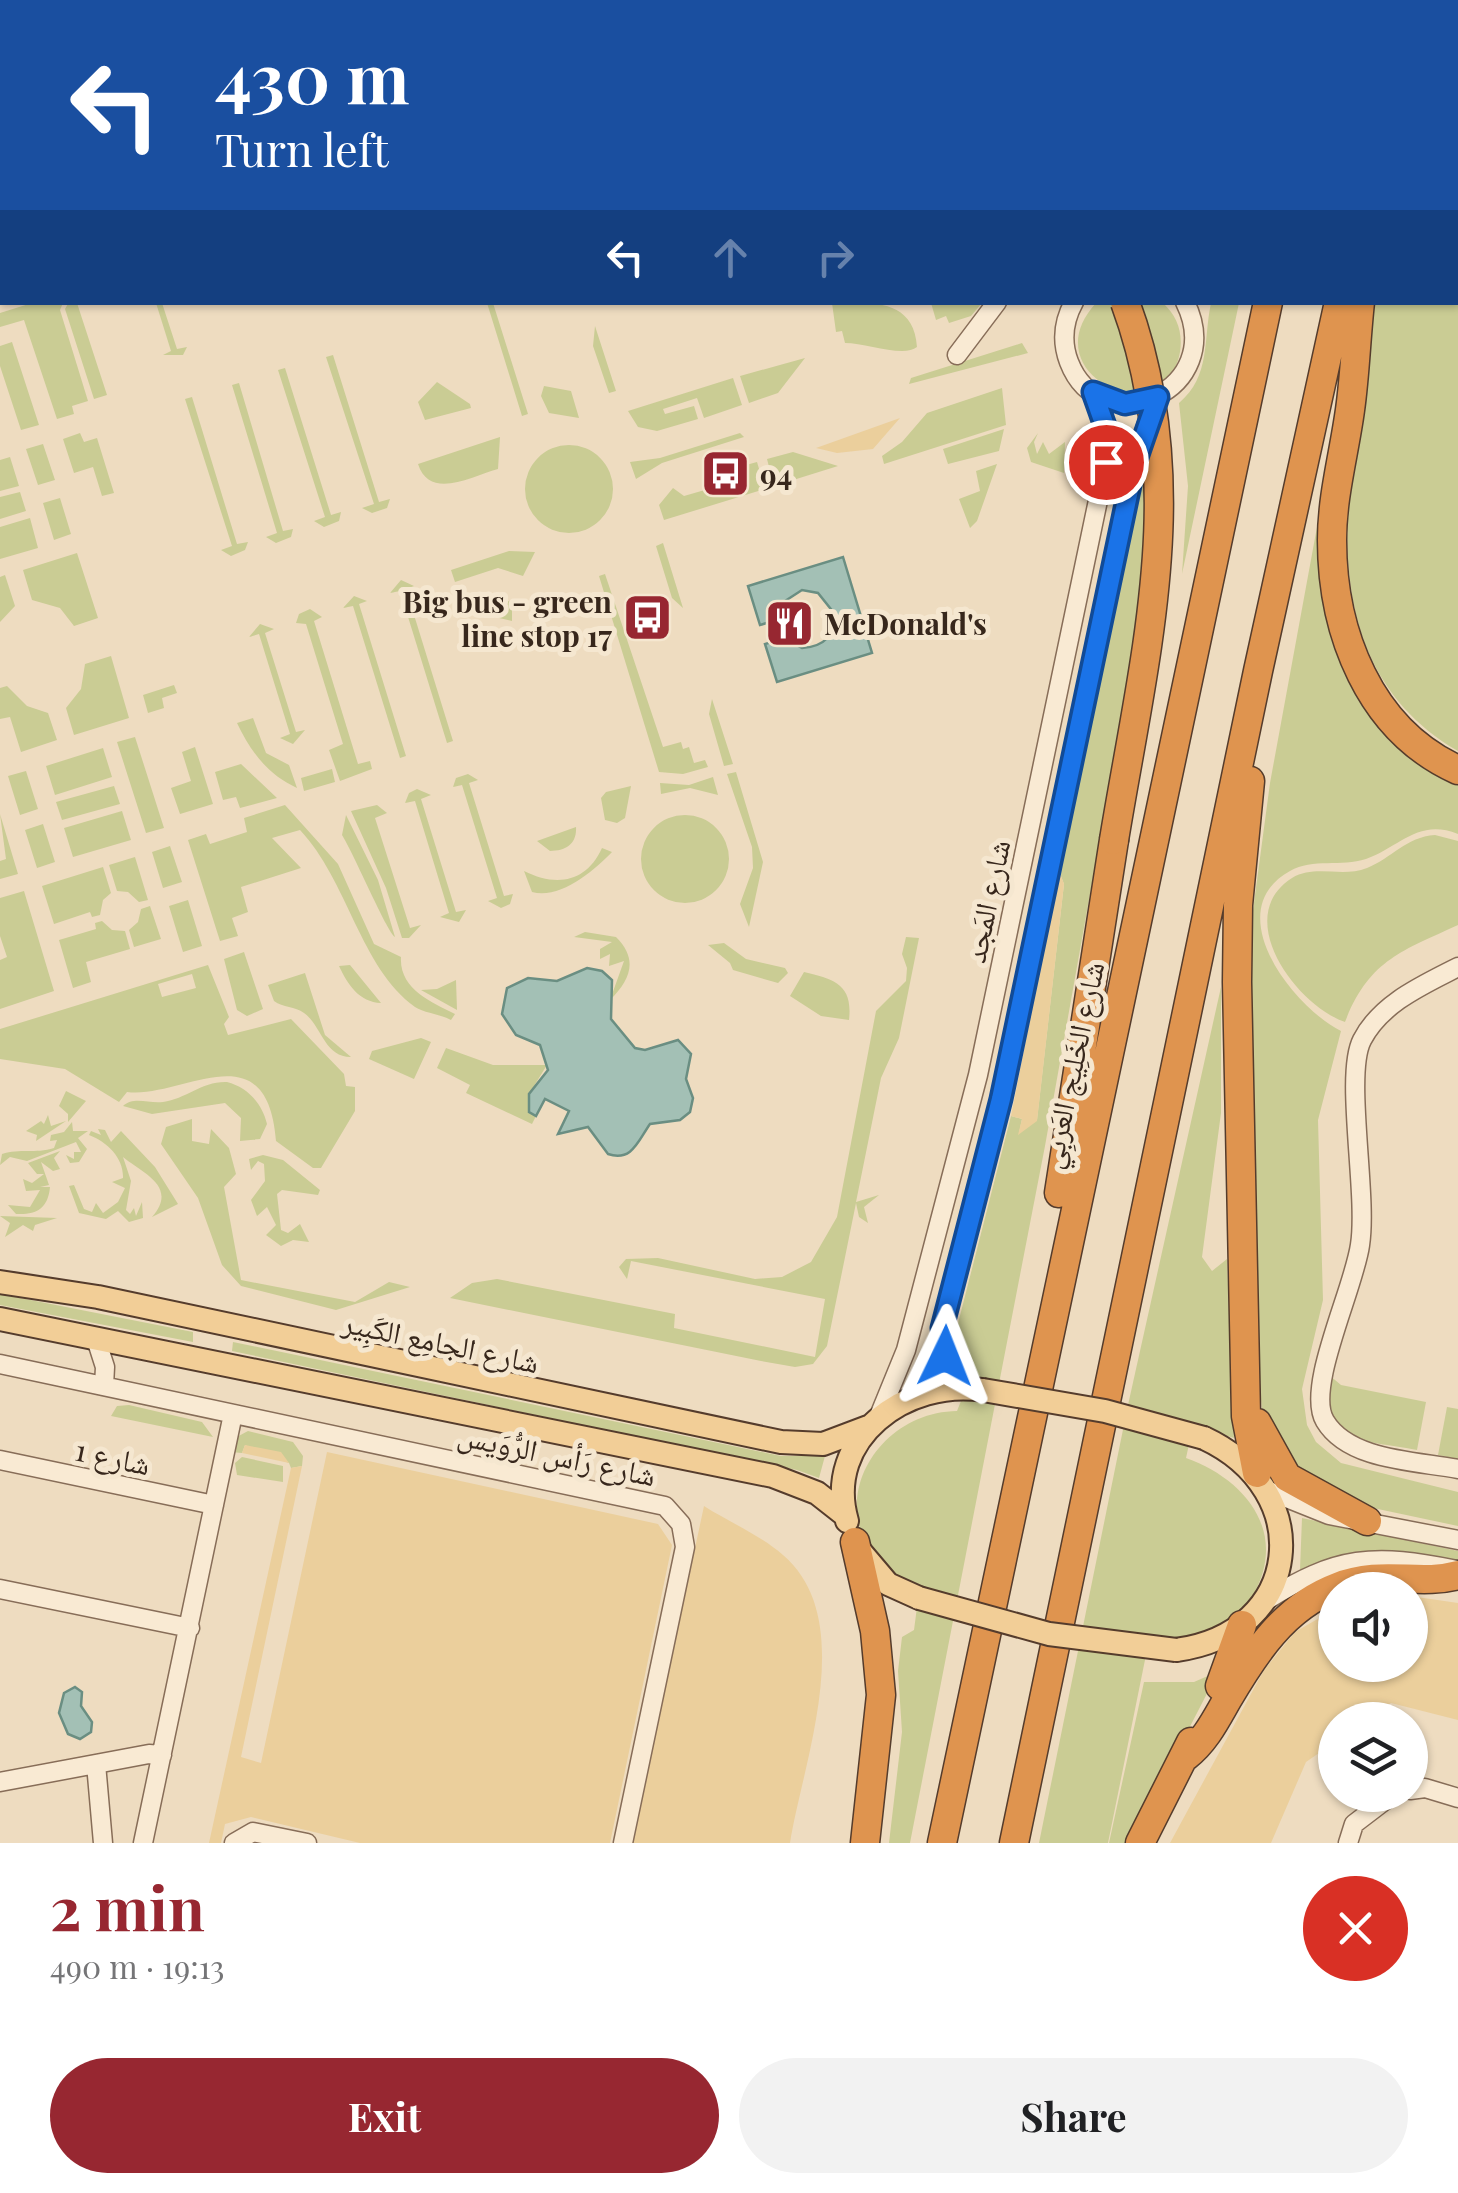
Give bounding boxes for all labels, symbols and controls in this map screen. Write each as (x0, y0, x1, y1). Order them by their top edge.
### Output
text: 430 m (215, 28, 410, 122)
icon: left (50, 40, 180, 170)
text: Turn left (215, 118, 389, 178)
icon: left (598, 230, 653, 285)
icon: ahead (703, 230, 758, 285)
icon: right (808, 230, 863, 285)
pin (1064, 420, 1149, 505)
icon: arrive (1079, 435, 1134, 490)
bus stop icon: 94 (699, 448, 751, 500)
place label: 94 (760, 454, 792, 494)
place label: Big bus - green line stop 17 (402, 581, 613, 655)
bus stop icon: Big bus - green line stop 17 (621, 592, 673, 644)
restaurant icon: McDonald's (763, 597, 815, 649)
place label: McDonald's (824, 603, 987, 643)
street label: شارع المَجد (953, 836, 1019, 966)
street label: شارع الخَلِيج العَربِي (1030, 958, 1118, 1173)
street label: شارع الجامِع الكَبِير (337, 1300, 543, 1384)
position arrow (893, 1304, 997, 1408)
street label: شارع رَأس الرُّوَيس (454, 1413, 660, 1495)
street label: شارع 1 (72, 1429, 154, 1484)
map controls (1318, 1572, 1428, 1812)
button: sound (1318, 1572, 1428, 1682)
button: layers (1318, 1702, 1428, 1812)
text: 2 min (50, 1866, 205, 1946)
button: close (1303, 1876, 1408, 1981)
text: 490 m · 19:13 (50, 1944, 224, 1987)
button: Exit (50, 2058, 719, 2173)
button: Share (739, 2058, 1408, 2173)

